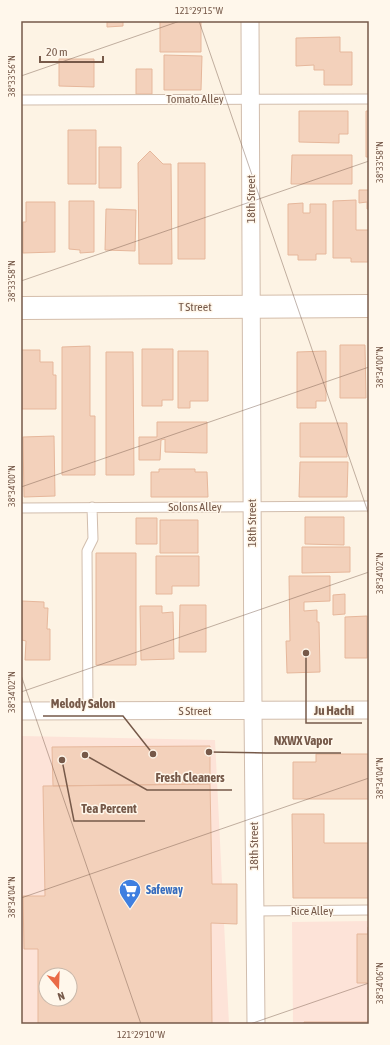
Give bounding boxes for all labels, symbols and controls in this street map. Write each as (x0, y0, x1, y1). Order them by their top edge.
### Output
text: 121°29'15"W (175, 5, 224, 16)
scale bar (40, 38, 103, 64)
text: 20 m (46, 45, 68, 59)
text: 38°33'56"N (6, 55, 17, 97)
street label: Tomato Alley (166, 92, 224, 106)
text: 38°33'58"N (374, 141, 385, 183)
street label: 18th Street (244, 174, 258, 223)
text: 38°33'58"N (6, 260, 17, 302)
street label: T Street (178, 300, 212, 314)
text: 38°34'00"N (374, 346, 385, 388)
text: 38°34'00"N (6, 465, 17, 507)
street label: 18th Street (245, 498, 259, 547)
street label: Solons Alley (168, 500, 222, 514)
text: 38°34'02"N (374, 552, 385, 594)
text: 38°34'02"N (6, 671, 17, 713)
callout: Melody Salon (43, 691, 123, 716)
text: Melody Salon (51, 696, 115, 711)
callout: Ju Hachi (306, 698, 362, 723)
text: Ju Hachi (313, 703, 354, 718)
street label: S Street (178, 704, 212, 718)
callout: NXWX Vapor (266, 728, 341, 753)
text: NXWX Vapor (274, 733, 334, 748)
text: 38°34'04"N (374, 757, 385, 799)
callout: Fresh Cleaners (147, 765, 232, 790)
text: Fresh Cleaners (155, 770, 225, 785)
callout: Tea Percent (74, 796, 145, 821)
text: Tea Percent (81, 801, 137, 816)
street label: 18th Street (247, 821, 261, 870)
text: 38°34'04"N (6, 876, 17, 918)
supermarket icon: Safeway (117, 877, 143, 910)
place label: Safeway (146, 883, 183, 897)
street label: Rice Alley (291, 904, 333, 918)
text: 38°34'06"N (374, 962, 385, 1004)
north arrow (38, 967, 78, 1007)
text: N (56, 990, 66, 1003)
text: 121°29'10"W (117, 1029, 166, 1040)

